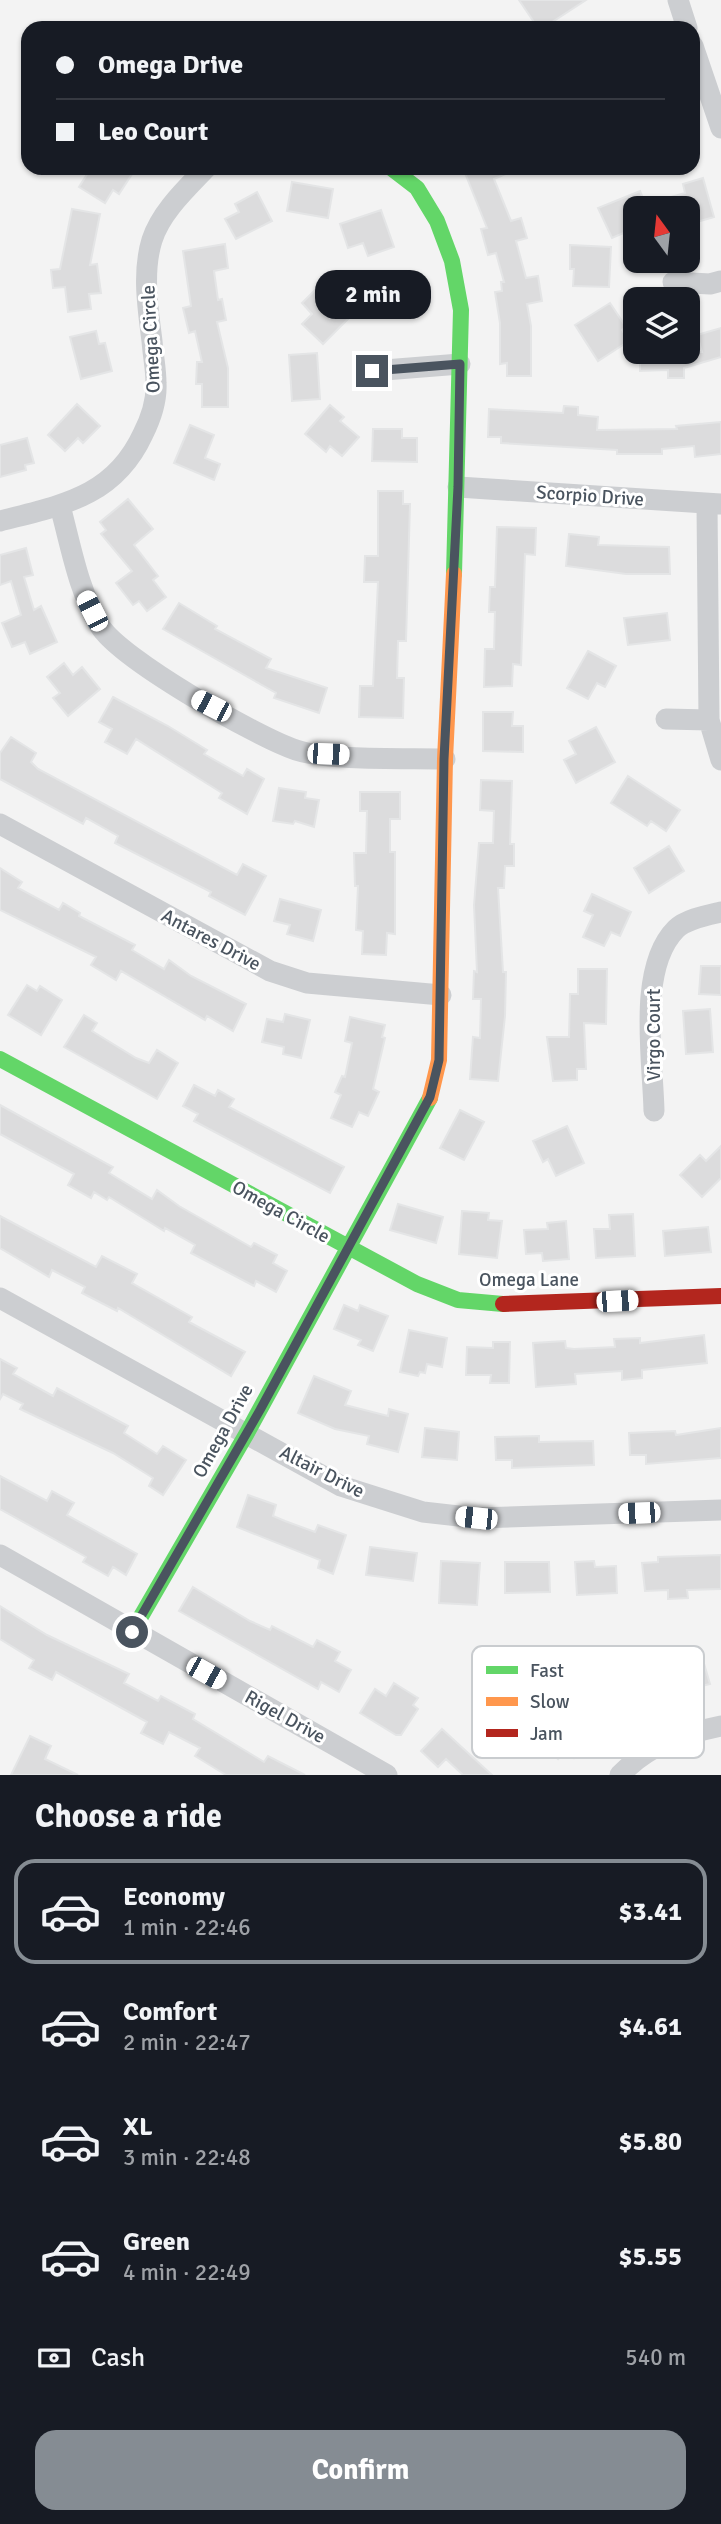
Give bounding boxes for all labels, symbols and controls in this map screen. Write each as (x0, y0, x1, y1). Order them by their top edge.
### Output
text: Omega Drive (98, 49, 243, 81)
text: Leo Court (98, 116, 208, 148)
north arrow (623, 196, 700, 273)
map controls (623, 196, 700, 364)
callout: 2 min (314, 270, 430, 318)
text: 2 min (345, 280, 401, 309)
street label: Omega Circle (136, 284, 166, 394)
button: layers (623, 287, 700, 364)
route end (356, 355, 388, 387)
street label: Scorpio Drive (535, 480, 645, 512)
car (74, 588, 111, 634)
car (188, 687, 235, 725)
car (307, 743, 350, 765)
street label: Antares Drive (157, 904, 265, 976)
street label: Virgo Court (642, 988, 666, 1081)
street label: Omega Circle (228, 1175, 334, 1249)
street label: Omega Lane (479, 1268, 579, 1292)
car (596, 1289, 639, 1313)
street label: Omega Drive (187, 1380, 259, 1482)
street label: Altair Drive (276, 1440, 368, 1504)
car (618, 1502, 661, 1524)
car (455, 1505, 498, 1531)
route start (116, 1616, 148, 1648)
legend (472, 1646, 704, 1758)
car (183, 1654, 230, 1692)
text: Fast (530, 1659, 564, 1683)
street label: Rigel Drive (241, 1685, 329, 1749)
text: Slow (530, 1690, 570, 1714)
text: Jam (530, 1722, 563, 1746)
text: Choose a ride (35, 1797, 222, 1836)
icon: car (39, 1880, 102, 1943)
text: Economy (123, 1881, 225, 1913)
text: $3.41 (618, 1896, 682, 1928)
text: 1 min · 22:46 (123, 1913, 251, 1942)
icon: car (39, 1995, 102, 2058)
text: Comfort (123, 1996, 217, 2028)
text: $4.61 (618, 2011, 682, 2043)
text: 2 min · 22:47 (123, 2028, 251, 2057)
icon: car (39, 2110, 102, 2173)
text: XL (123, 2111, 153, 2143)
text: $5.80 (618, 2126, 682, 2158)
text: 3 min · 22:48 (123, 2143, 251, 2172)
icon: car (39, 2225, 102, 2288)
text: Green (123, 2226, 190, 2258)
text: $5.55 (618, 2241, 682, 2273)
text: 4 min · 22:49 (123, 2258, 251, 2287)
icon: cash (35, 2339, 73, 2377)
text: Cash (91, 2342, 145, 2374)
text: 540 m (625, 2343, 686, 2372)
button: Confirm (35, 2430, 686, 2510)

